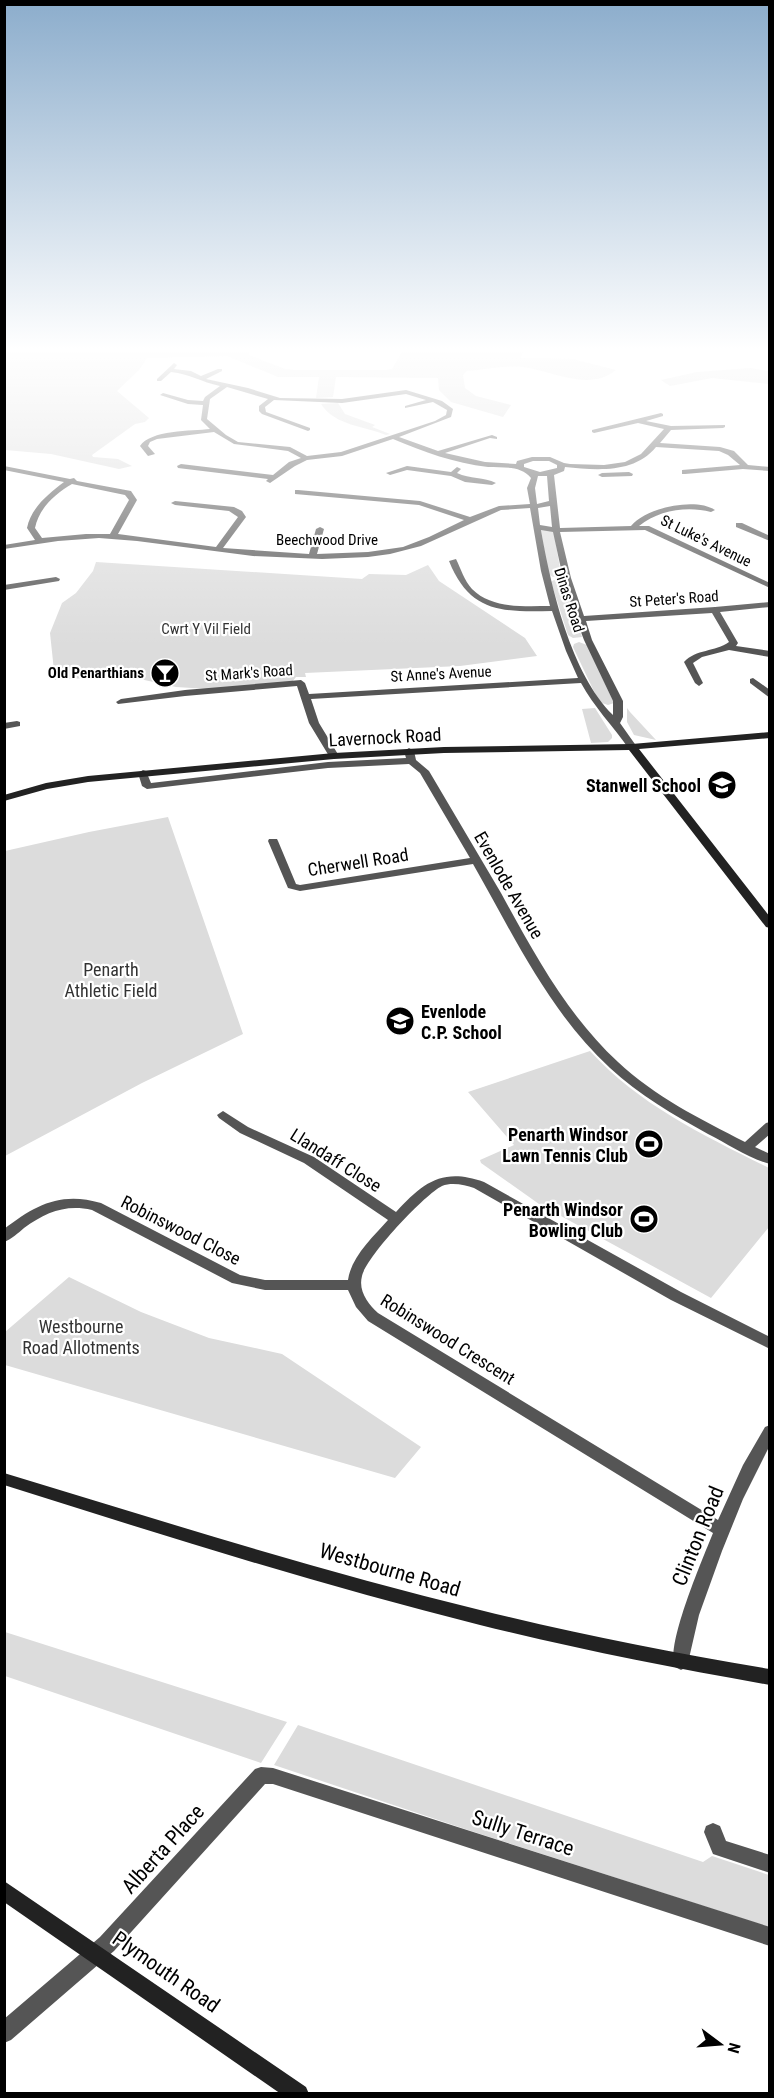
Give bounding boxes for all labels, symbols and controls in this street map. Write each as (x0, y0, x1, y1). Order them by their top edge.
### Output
street label: St Luke's Avenue (658, 511, 754, 571)
street label: Beechwood Drive (276, 531, 378, 549)
street label: Dinas Road (550, 565, 588, 635)
street label: St Peter's Road (629, 587, 719, 611)
park label: Cwrt Y Vil Field (161, 620, 251, 638)
bar icon: Old Penarthians (149, 657, 181, 689)
street label: St Mark's Road (205, 661, 293, 685)
street label: St Anne's Avenue (390, 662, 492, 686)
place label: Old Penarthians (48, 664, 144, 682)
street label: Lavernock Road (328, 724, 442, 750)
school or university icon: Stanwell School (706, 769, 738, 801)
place label: Stanwell School (586, 775, 701, 796)
street label: Evenlode Avenue (470, 828, 548, 942)
street label: Cherwell Road (306, 844, 410, 880)
park label: Penarth Athletic Field (64, 959, 158, 1001)
place label: Evenlode C.P. School (421, 1001, 502, 1043)
school or university icon: Evenlode C.P. School (384, 1005, 416, 1037)
street label: Llandaff Close (287, 1124, 385, 1196)
place label: Penarth Windsor Lawn Tennis Club (502, 1124, 628, 1166)
sports icon: Penarth Windsor Lawn Tennis Club (633, 1128, 665, 1160)
street label: Robinswood Close (118, 1191, 244, 1269)
place label: Penarth Windsor Bowling Club (503, 1199, 623, 1241)
sports icon: Penarth Windsor Bowling Club (628, 1203, 660, 1235)
street label: Robinswood Crescent (377, 1289, 519, 1389)
park label: Westbourne Road Allotments (22, 1316, 140, 1358)
street label: Clinton Road (667, 1483, 729, 1589)
street label: Westbourne Road (317, 1538, 463, 1602)
street label: Alberta Place (117, 1800, 209, 1898)
street label: Sully Terrace (469, 1805, 577, 1861)
street label: Plymouth Road (108, 1926, 224, 2018)
north arrow (690, 2014, 750, 2074)
text: N (723, 2041, 744, 2055)

